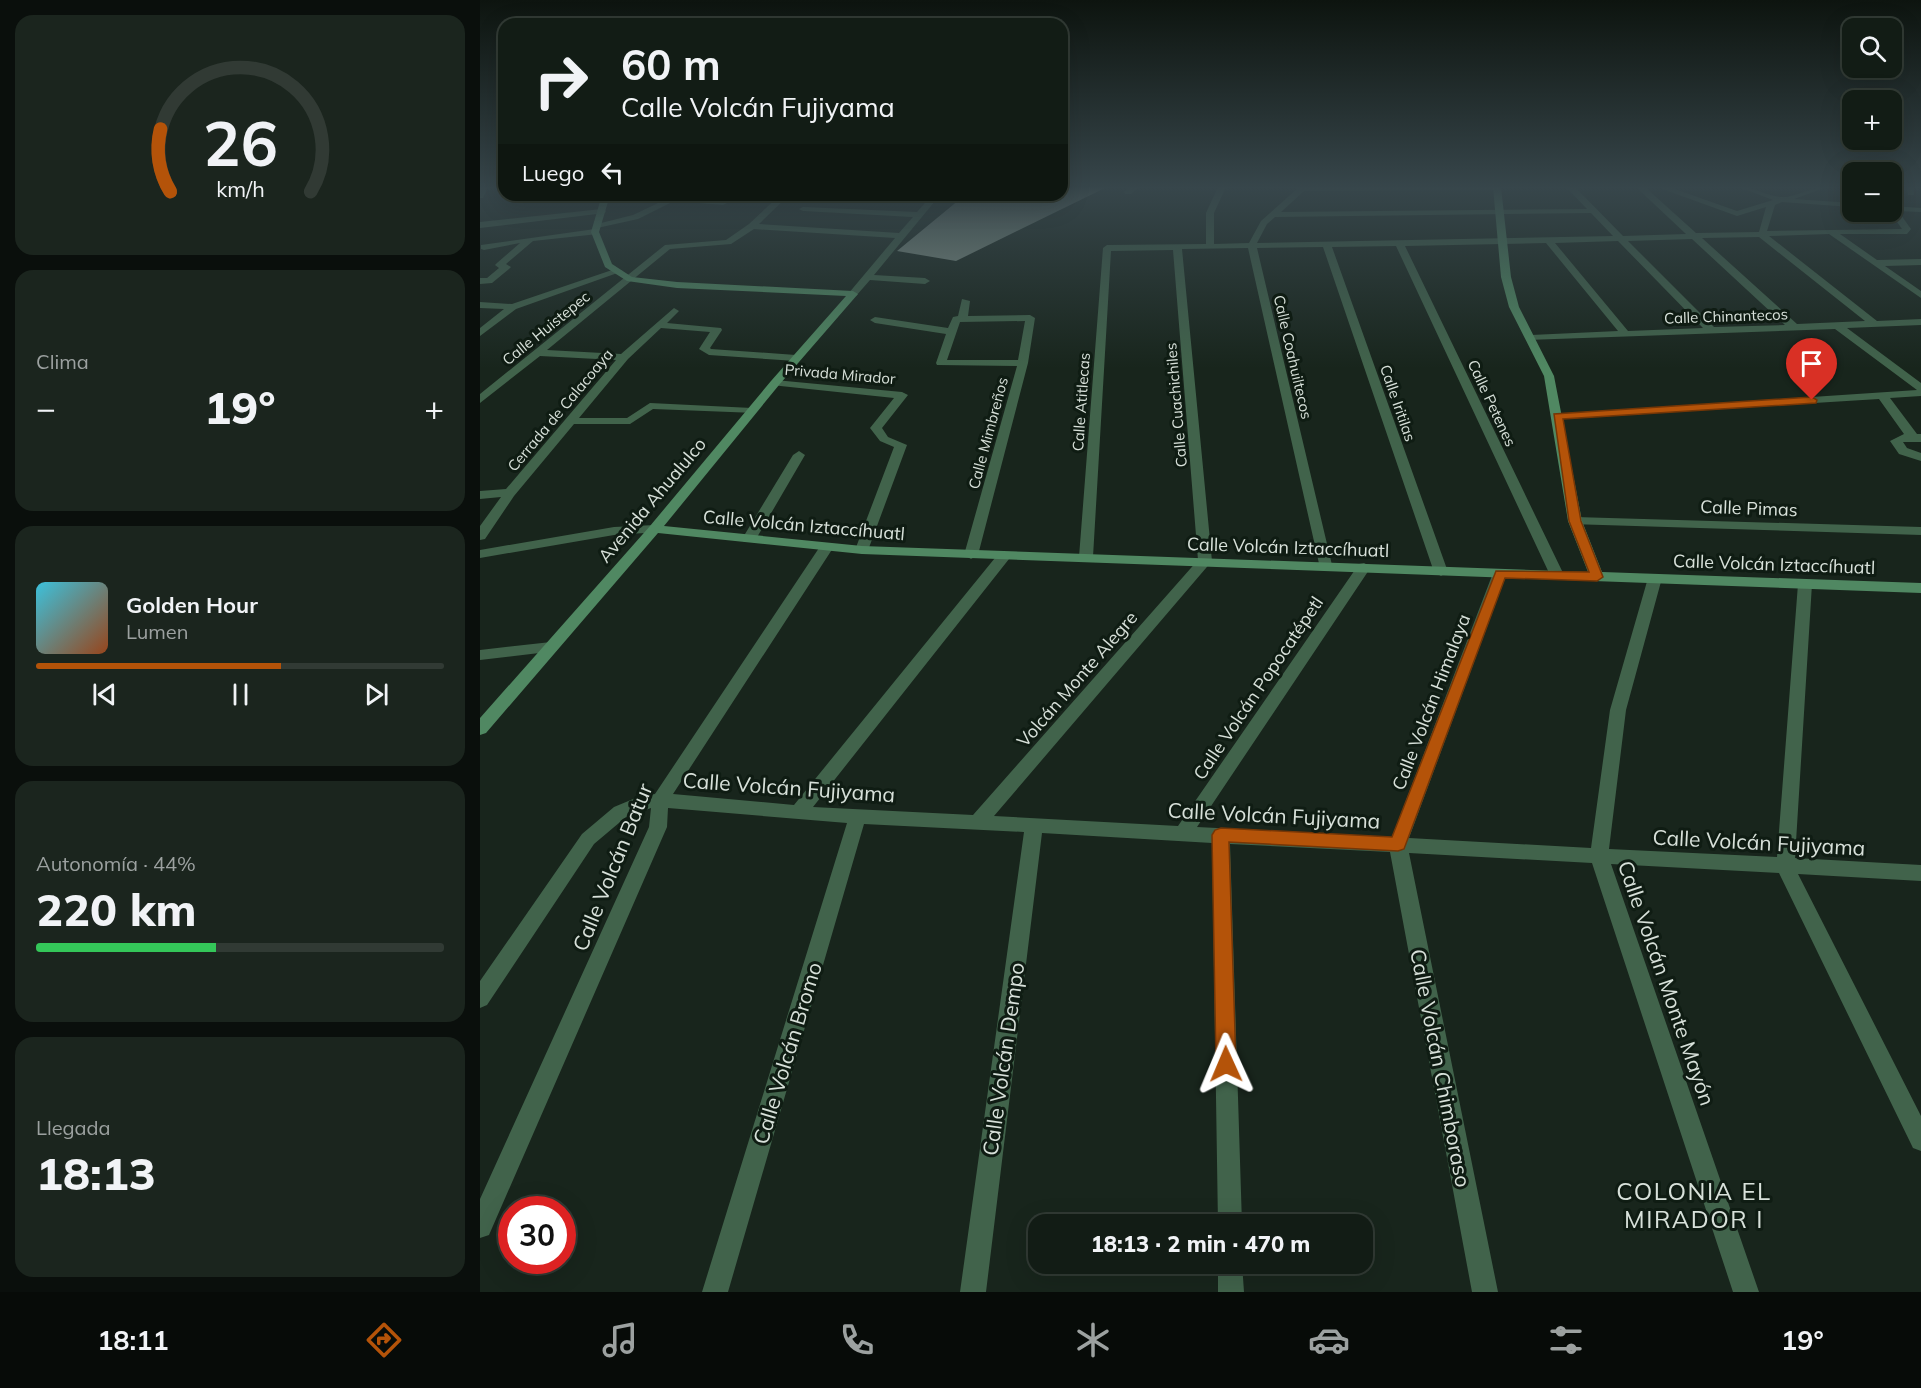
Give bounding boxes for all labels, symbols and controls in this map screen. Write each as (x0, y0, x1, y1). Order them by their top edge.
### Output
map controls (1842, 18, 1902, 222)
button: search (1842, 18, 1902, 78)
text: 60 m (621, 38, 721, 91)
icon: right (522, 42, 600, 120)
text: Calle Volcán Fujiyama (621, 90, 895, 124)
button: + (1842, 90, 1902, 150)
text: 26 (203, 103, 277, 182)
icon: left (596, 156, 629, 189)
text: Luego (522, 159, 584, 187)
button: − (1842, 162, 1902, 222)
text: km/h (216, 176, 264, 203)
street label: Calle Huistepec (498, 287, 594, 369)
street label: Calle Coahuiltecos (1269, 293, 1317, 421)
street label: Calle Chinantecos (1664, 304, 1788, 328)
pin (1786, 338, 1837, 400)
street label: Calle Cuachichiles (1161, 342, 1191, 468)
street label: Cerrada de Calacoaya (503, 345, 617, 475)
icon: arrive (1795, 347, 1828, 380)
text: Clima (36, 349, 89, 374)
street label: Calle Atitlecas (1068, 352, 1094, 452)
street label: Calle Petenes (1464, 357, 1520, 449)
street label: Privada Mirador (784, 360, 897, 388)
street label: Calle Iritilas (1376, 362, 1420, 444)
street label: Calle Mimbreños (964, 375, 1012, 491)
text: 19° (204, 379, 276, 435)
text: − (36, 387, 56, 428)
text: + (424, 387, 444, 428)
street label: Avenida Ahualulco (593, 433, 711, 567)
street label: Calle Pimas (1700, 495, 1798, 521)
street label: Calle Volcán Iztaccíhuatl (702, 505, 906, 545)
street label: Calle Volcán Iztaccíhuatl (1186, 532, 1390, 562)
street label: Calle Volcán Iztaccíhuatl (1672, 549, 1876, 579)
text: Golden Hour (126, 591, 258, 619)
street label: Calle Volcán Popocatépetl (1188, 592, 1328, 784)
street label: Volcán Monte Alegre (1012, 606, 1142, 752)
street label: Calle Volcán Himalaya (1387, 611, 1475, 793)
text: Lumen (126, 619, 188, 644)
icon: previous (88, 678, 121, 711)
icon: pause (224, 678, 257, 711)
icon: next (360, 678, 393, 711)
street label: Calle Volcán Fujiyama (682, 767, 896, 807)
street label: Calle Volcán Batur (566, 779, 658, 955)
street label: Calle Volcán Fujiyama (1167, 796, 1381, 834)
street label: Calle Volcán Fujiyama (1652, 823, 1866, 861)
text: Autonomía · 44% (36, 851, 196, 876)
street label: Calle Volcán Monte Mayón (1613, 857, 1721, 1109)
text: 220 km (36, 881, 197, 937)
street label: Calle Volcán Chimboraso (1405, 947, 1477, 1189)
street label: Calle Volcán Bromo (747, 959, 827, 1147)
street label: Calle Volcán Dempo (977, 961, 1029, 1157)
position arrow (1194, 1032, 1258, 1096)
text: Llegada (36, 1115, 111, 1140)
text: 18:13 (36, 1145, 156, 1201)
district label: COLONIA EL MIRADOR I (1616, 1176, 1772, 1234)
speed limit sign: 30 (498, 1196, 576, 1274)
text: 18:13 · 2 min · 470 m (1091, 1230, 1310, 1258)
icon: directions (363, 1319, 405, 1361)
icon: music (599, 1319, 641, 1361)
icon: phone (836, 1319, 878, 1361)
icon: climate (1072, 1319, 1114, 1361)
icon: car (1308, 1319, 1350, 1361)
icon: filters (1545, 1319, 1587, 1361)
text: 18:11 (97, 1323, 169, 1357)
text: 19° (1781, 1323, 1824, 1357)

